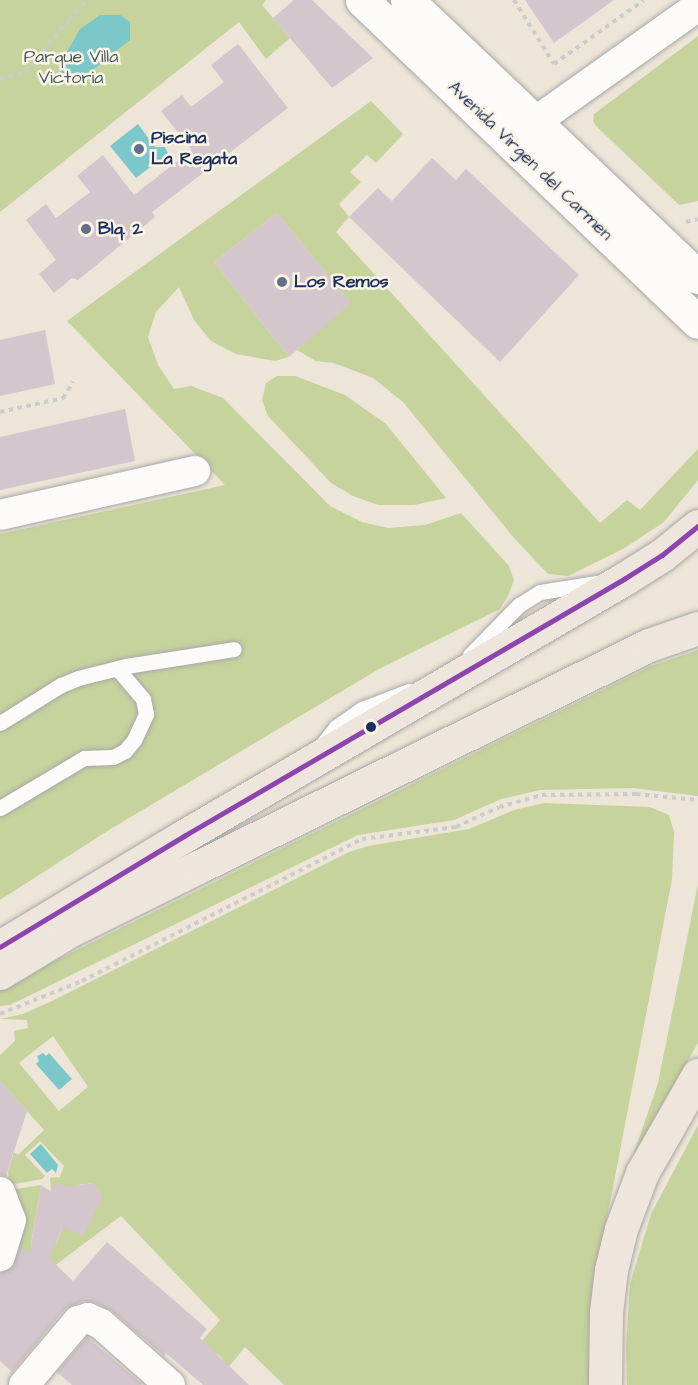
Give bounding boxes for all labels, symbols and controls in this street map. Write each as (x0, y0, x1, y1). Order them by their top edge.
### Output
park label: Parque Villa Victoria (24, 47, 118, 90)
street label: Avenida Virgen del Carmen (443, 77, 617, 245)
place label: Piscina La Regata (151, 128, 237, 170)
marker: Piscina La Regata (132, 142, 146, 156)
place label: Blq. 2 (98, 218, 143, 240)
marker: Blq. 2 (79, 222, 93, 236)
place label: Los Remos (294, 271, 389, 293)
marker: Los Remos (275, 275, 289, 289)
unlabelled marker (365, 721, 377, 733)

